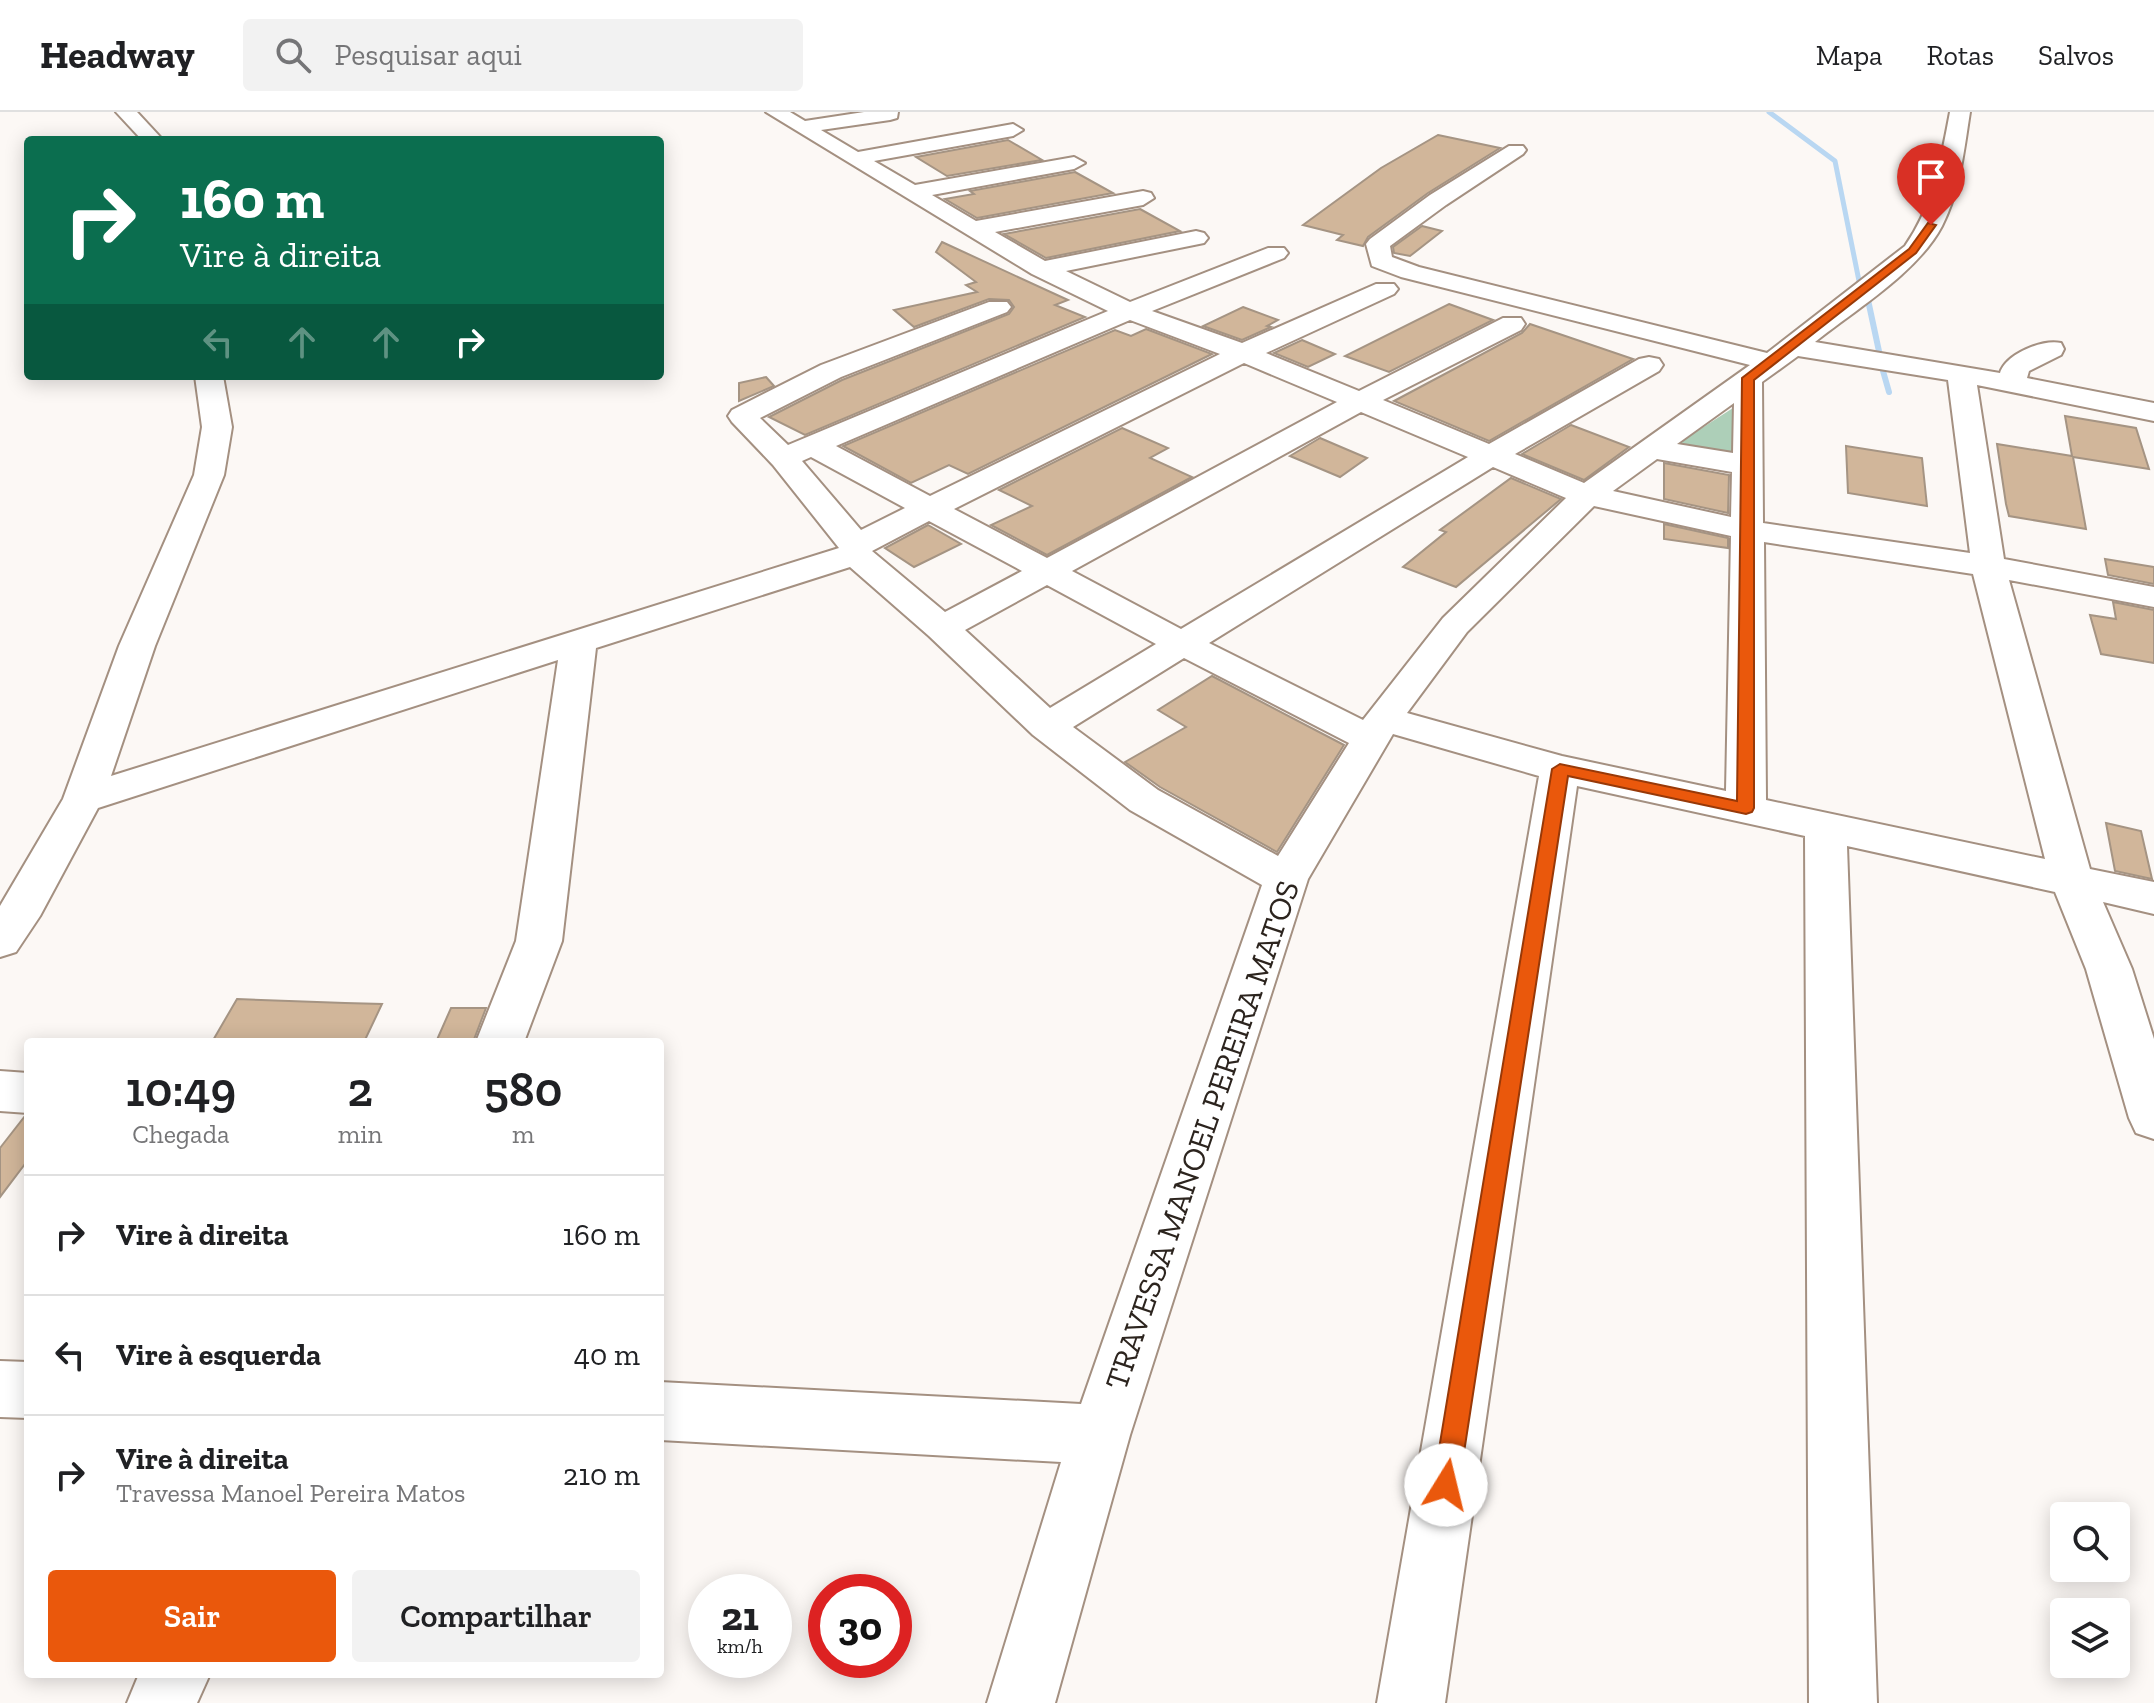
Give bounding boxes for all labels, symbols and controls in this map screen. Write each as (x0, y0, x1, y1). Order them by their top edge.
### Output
search box (243, 19, 803, 91)
text: Headway (40, 32, 195, 78)
icon: search (271, 33, 315, 77)
text: Pesquisar aqui (335, 37, 522, 73)
text: Mapa (1816, 39, 1883, 72)
text: Rotas (1927, 39, 1994, 72)
text: Salvos (2038, 39, 2114, 72)
pin (1897, 143, 1965, 225)
icon: arrive (1909, 155, 1953, 199)
text: 160 m (180, 165, 324, 232)
icon: right (48, 168, 152, 272)
text: Vire à direita (180, 233, 381, 276)
icon: left (196, 320, 240, 364)
icon: ahead (280, 320, 324, 364)
icon: ahead (364, 320, 408, 364)
icon: right (448, 320, 492, 364)
street label: TRAVESSA MANOEL PEREIRA MATOS (1097, 876, 1307, 1394)
text: 10:49 (126, 1061, 236, 1118)
text: 2 (347, 1061, 373, 1118)
text: 580 (484, 1061, 562, 1118)
text: Chegada (132, 1118, 230, 1150)
text: min (338, 1118, 382, 1150)
text: m (512, 1118, 534, 1150)
icon: right (48, 1213, 92, 1257)
text: Vire à direita (116, 1217, 289, 1253)
text: 160 m (563, 1217, 640, 1253)
icon: left (48, 1333, 92, 1377)
text: Vire à esquerda (116, 1337, 321, 1373)
text: 40 m (574, 1337, 640, 1373)
text: Vire à direita (116, 1441, 289, 1477)
position arrow (1404, 1443, 1488, 1527)
icon: right (48, 1453, 92, 1497)
text: 210 m (563, 1457, 640, 1493)
text: Travessa Manoel Pereira Matos (116, 1477, 465, 1509)
map controls (2050, 1502, 2130, 1678)
button: search (2050, 1502, 2130, 1582)
button: Sair (48, 1570, 336, 1662)
button: Compartilhar (352, 1570, 640, 1662)
speed limit sign: 30 (808, 1574, 912, 1678)
text: 21 (721, 1592, 759, 1640)
button: layers (2050, 1598, 2130, 1678)
text: km/h (717, 1634, 763, 1658)

